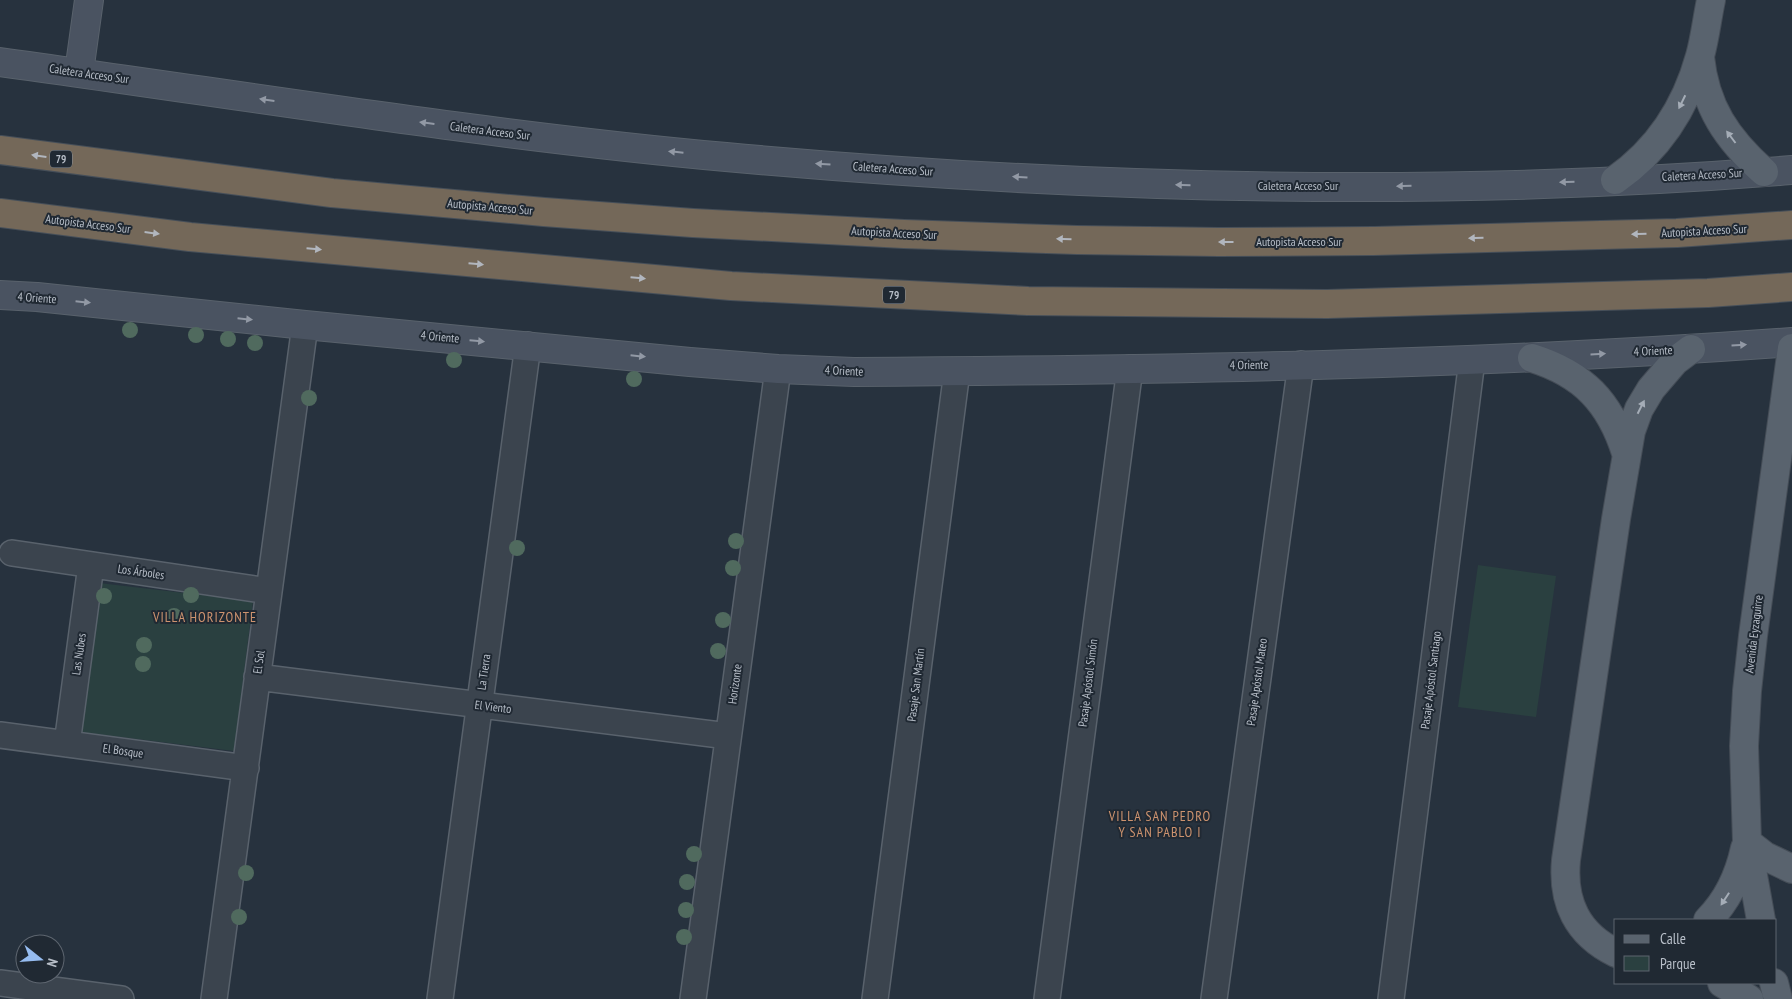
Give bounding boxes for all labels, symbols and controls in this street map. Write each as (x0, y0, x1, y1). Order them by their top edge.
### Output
street label: Caletera Acceso Sur (48, 60, 131, 87)
one-way arrow (1678, 95, 1686, 109)
one-way arrow (258, 96, 274, 104)
street label: Caletera Acceso Sur (449, 118, 532, 143)
one-way arrow (419, 119, 435, 127)
one-way arrow (1725, 131, 1736, 144)
one-way arrow (667, 148, 683, 156)
road number: 79 (50, 150, 72, 168)
one-way arrow (31, 151, 47, 159)
street label: Caletera Acceso Sur (852, 158, 934, 179)
one-way arrow (815, 160, 831, 168)
street label: Caletera Acceso Sur (1661, 165, 1743, 184)
one-way arrow (1012, 173, 1028, 181)
street label: Caletera Acceso Sur (1258, 178, 1339, 193)
one-way arrow (1558, 178, 1574, 186)
one-way arrow (1174, 180, 1190, 188)
one-way arrow (1396, 182, 1412, 190)
street label: Autopista Acceso Sur (447, 195, 534, 218)
street label: Autopista Acceso Sur (45, 211, 132, 236)
street label: Autopista Acceso Sur (1661, 221, 1748, 240)
street label: Autopista Acceso Sur (851, 223, 938, 242)
one-way arrow (145, 229, 161, 237)
one-way arrow (1630, 230, 1646, 238)
street label: Autopista Acceso Sur (1256, 234, 1342, 249)
one-way arrow (1055, 235, 1071, 243)
one-way arrow (1468, 235, 1484, 243)
one-way arrow (1218, 238, 1234, 246)
one-way arrow (306, 245, 322, 253)
one-way arrow (468, 260, 484, 268)
one-way arrow (630, 274, 646, 282)
road number: 79 (883, 286, 905, 304)
street label: 4 Oriente (17, 289, 57, 306)
one-way arrow (76, 298, 92, 306)
one-way arrow (237, 315, 253, 323)
street label: 4 Oriente (420, 327, 460, 346)
one-way arrow (469, 337, 485, 345)
one-way arrow (1732, 341, 1748, 349)
street label: 4 Oriente (1633, 342, 1673, 359)
one-way arrow (1590, 350, 1606, 358)
one-way arrow (631, 352, 647, 360)
street label: 4 Oriente (1229, 357, 1269, 372)
street label: 4 Oriente (824, 362, 864, 379)
one-way arrow (1637, 399, 1645, 414)
street label: Los Árboles (117, 561, 165, 582)
street label: Avenida Eyzaguirre (1741, 594, 1766, 674)
district label: VILLA HORIZONTE (152, 608, 257, 626)
street label: Pasaje Apóstol Santiago (1417, 630, 1444, 730)
street label: Las Nubes (68, 632, 89, 676)
street label: Pasaje Apóstol Mateo (1243, 637, 1270, 727)
street label: Pasaje Apóstol Simón (1075, 638, 1100, 728)
street label: Pasaje San Martín (904, 647, 927, 722)
street label: El Sol (249, 649, 268, 675)
street label: La Tierra (474, 653, 493, 691)
street label: Horizonte (724, 663, 745, 705)
street label: El Viento (474, 697, 512, 716)
street label: El Bosque (102, 740, 144, 761)
district label: VILLA SAN PEDRO Y SAN PABLO I (1108, 807, 1211, 841)
one-way arrow (1720, 893, 1730, 906)
legend (1614, 919, 1777, 984)
text: Calle (1660, 929, 1686, 948)
north arrow (15, 934, 65, 984)
text: Parque (1660, 954, 1696, 973)
text: N (43, 957, 62, 969)

